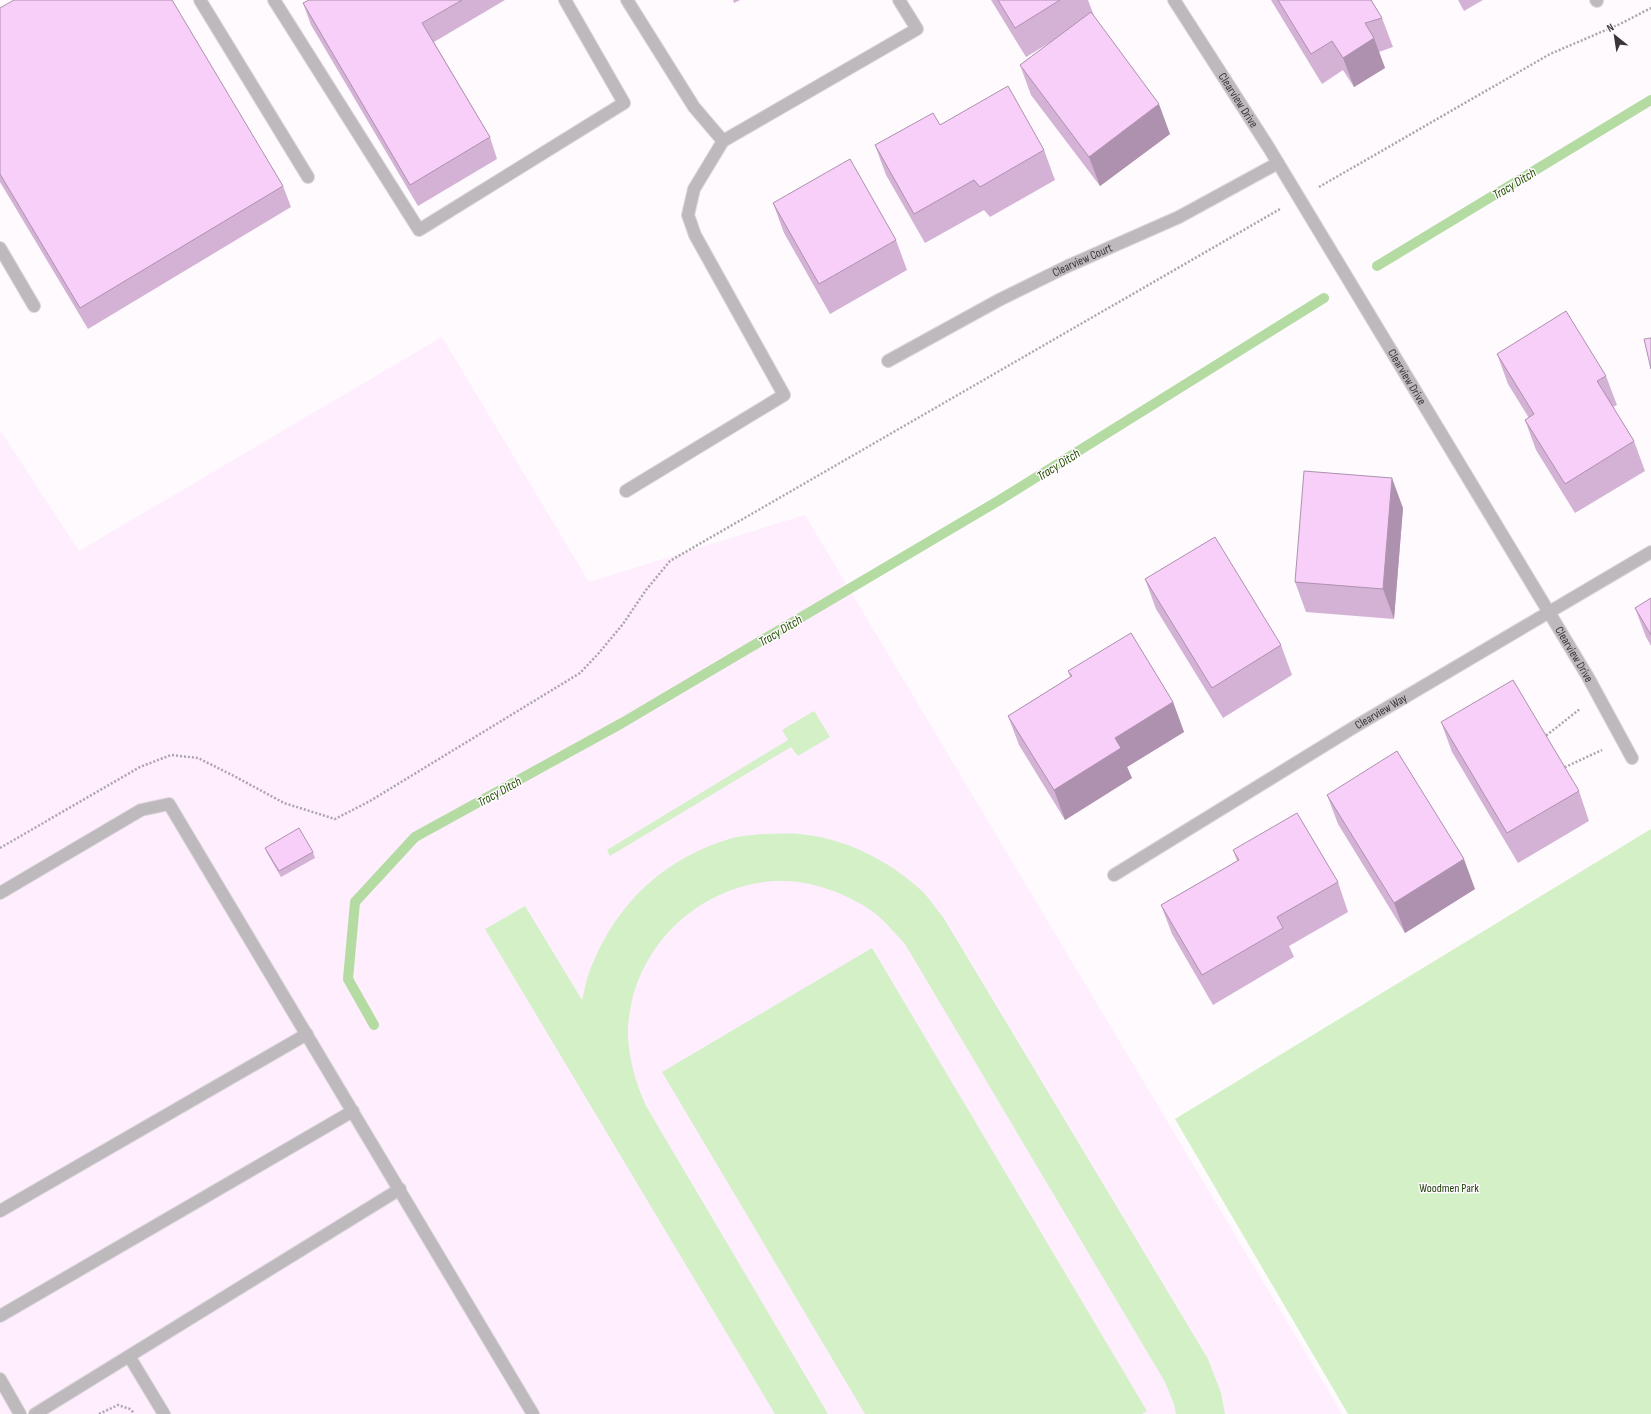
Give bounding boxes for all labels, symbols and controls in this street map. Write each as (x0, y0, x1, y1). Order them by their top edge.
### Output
north arrow (1595, 16, 1635, 56)
text: N (1604, 21, 1616, 35)
street label: Clearview Drive (1215, 70, 1261, 131)
water label: Tracy Ditch (1490, 164, 1540, 203)
street label: Clearview Court (1050, 240, 1115, 281)
street label: Clearview Drive (1384, 346, 1429, 408)
water label: Tracy Ditch (1034, 445, 1083, 484)
water label: Tracy Ditch (756, 611, 806, 650)
street label: Clearview Drive (1551, 624, 1596, 685)
street label: Clearview Way (1352, 690, 1410, 733)
water label: Tracy Ditch (475, 773, 525, 810)
park label: Woodmen Park (1419, 1181, 1479, 1196)

